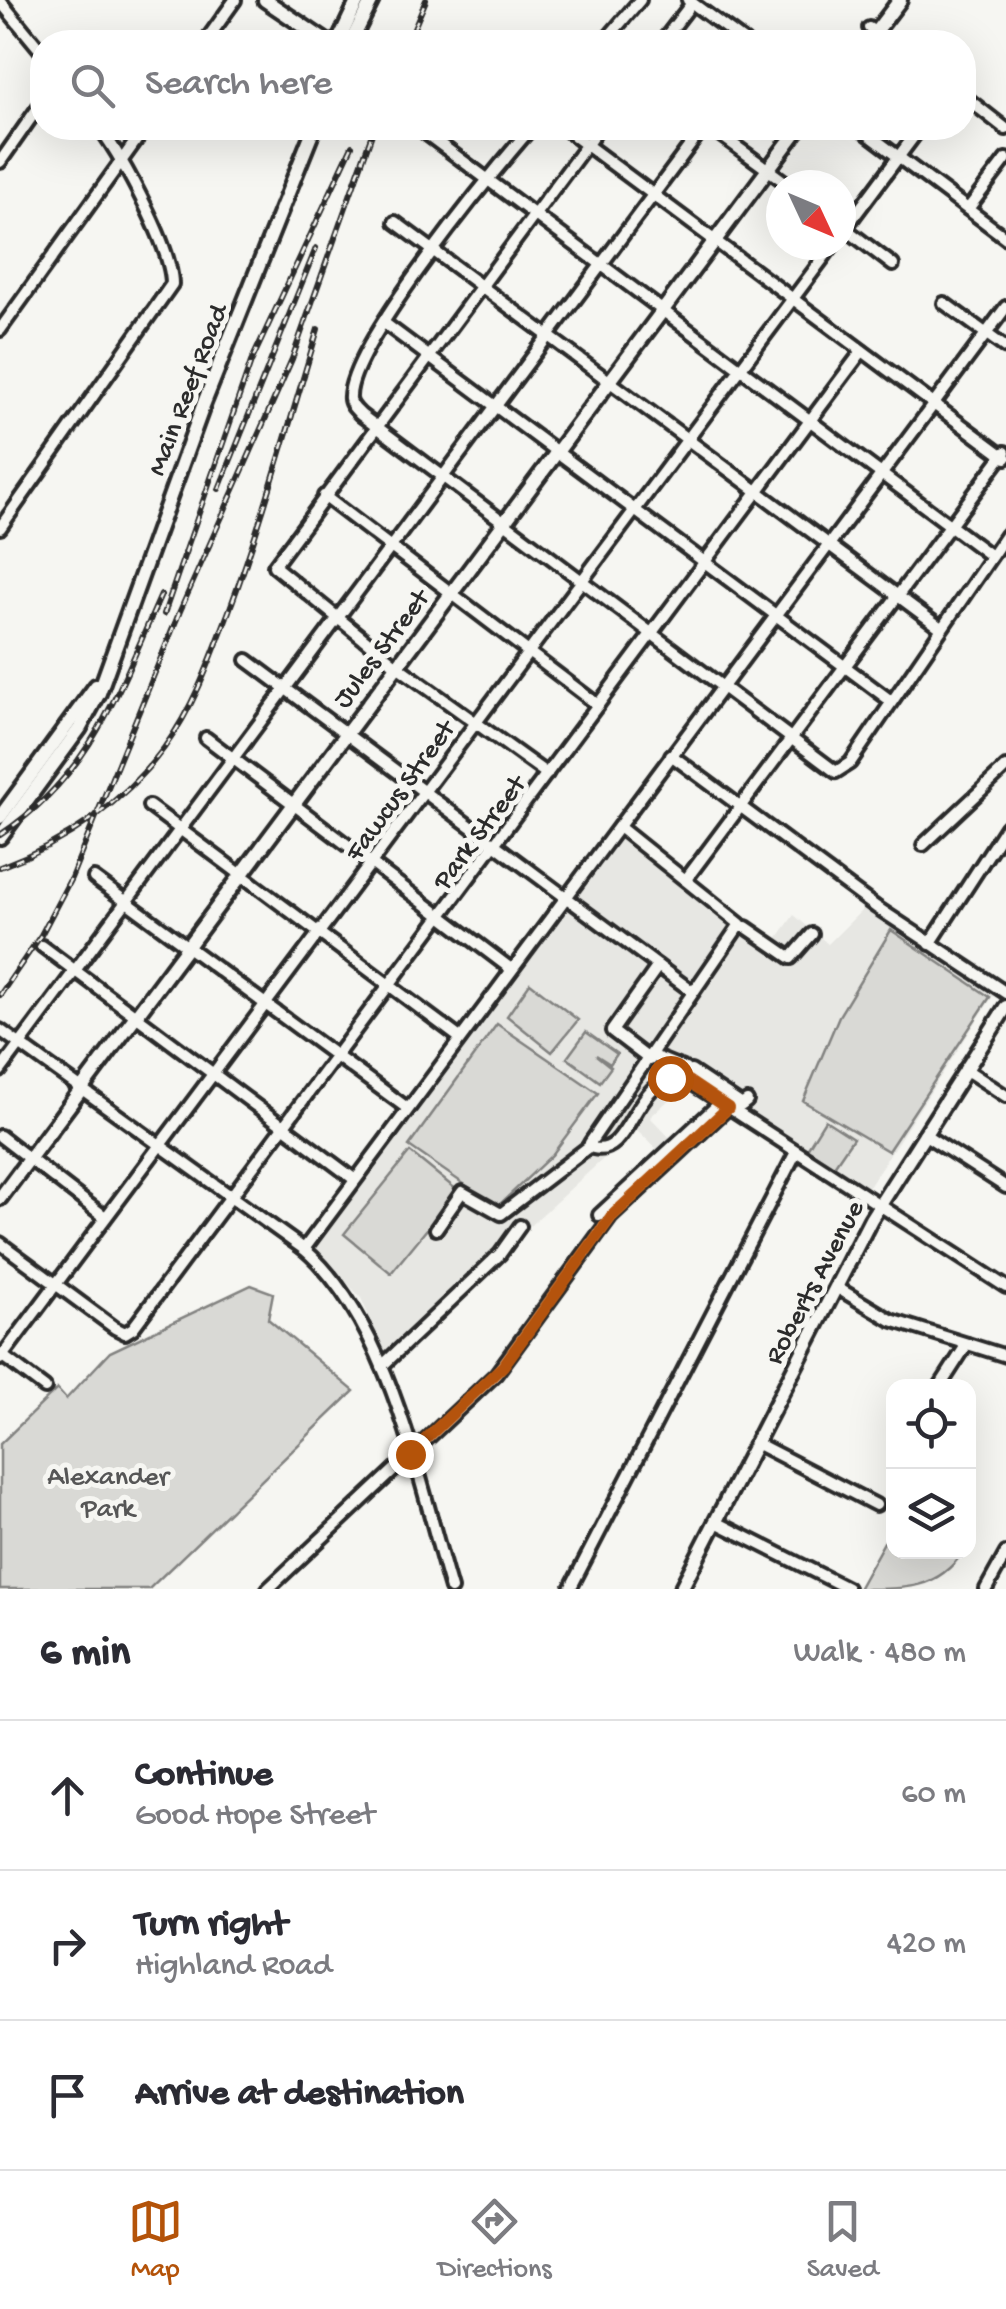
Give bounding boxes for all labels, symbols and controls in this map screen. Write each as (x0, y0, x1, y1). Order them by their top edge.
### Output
search box (30, 30, 976, 140)
icon: search (65, 58, 120, 113)
text: Search here (145, 63, 332, 107)
north arrow (766, 170, 856, 260)
street label: Main Reef Road (141, 298, 238, 481)
street label: Jules Street (327, 582, 439, 716)
street label: Fawcus Street (339, 713, 465, 869)
street label: Park Street (426, 768, 536, 898)
route start (648, 1056, 694, 1102)
street label: Roberts Avenue (759, 1195, 873, 1371)
map controls (886, 1379, 976, 1559)
button: locate (886, 1379, 976, 1469)
route end (388, 1432, 434, 1478)
park label: Alexander Park (47, 1462, 171, 1527)
button: layers (886, 1469, 976, 1559)
text: 6 min (40, 1630, 130, 1679)
text: Walk · 480 m (793, 1635, 966, 1673)
text: Continue (135, 1754, 273, 1798)
icon: ahead (40, 1768, 95, 1823)
text: 60 m (901, 1776, 966, 1814)
text: Good Hope Street (135, 1798, 375, 1836)
text: Turn right (135, 1904, 287, 1948)
icon: right (40, 1918, 95, 1973)
text: 420 m (887, 1926, 966, 1964)
text: Highland Road (135, 1948, 332, 1986)
icon: arrive (40, 2068, 95, 2123)
text: Arrive at destination (135, 2073, 464, 2117)
tab: Map (128, 2194, 183, 2287)
tab: Directions (438, 2194, 552, 2287)
tab: Saved (807, 2194, 878, 2287)

